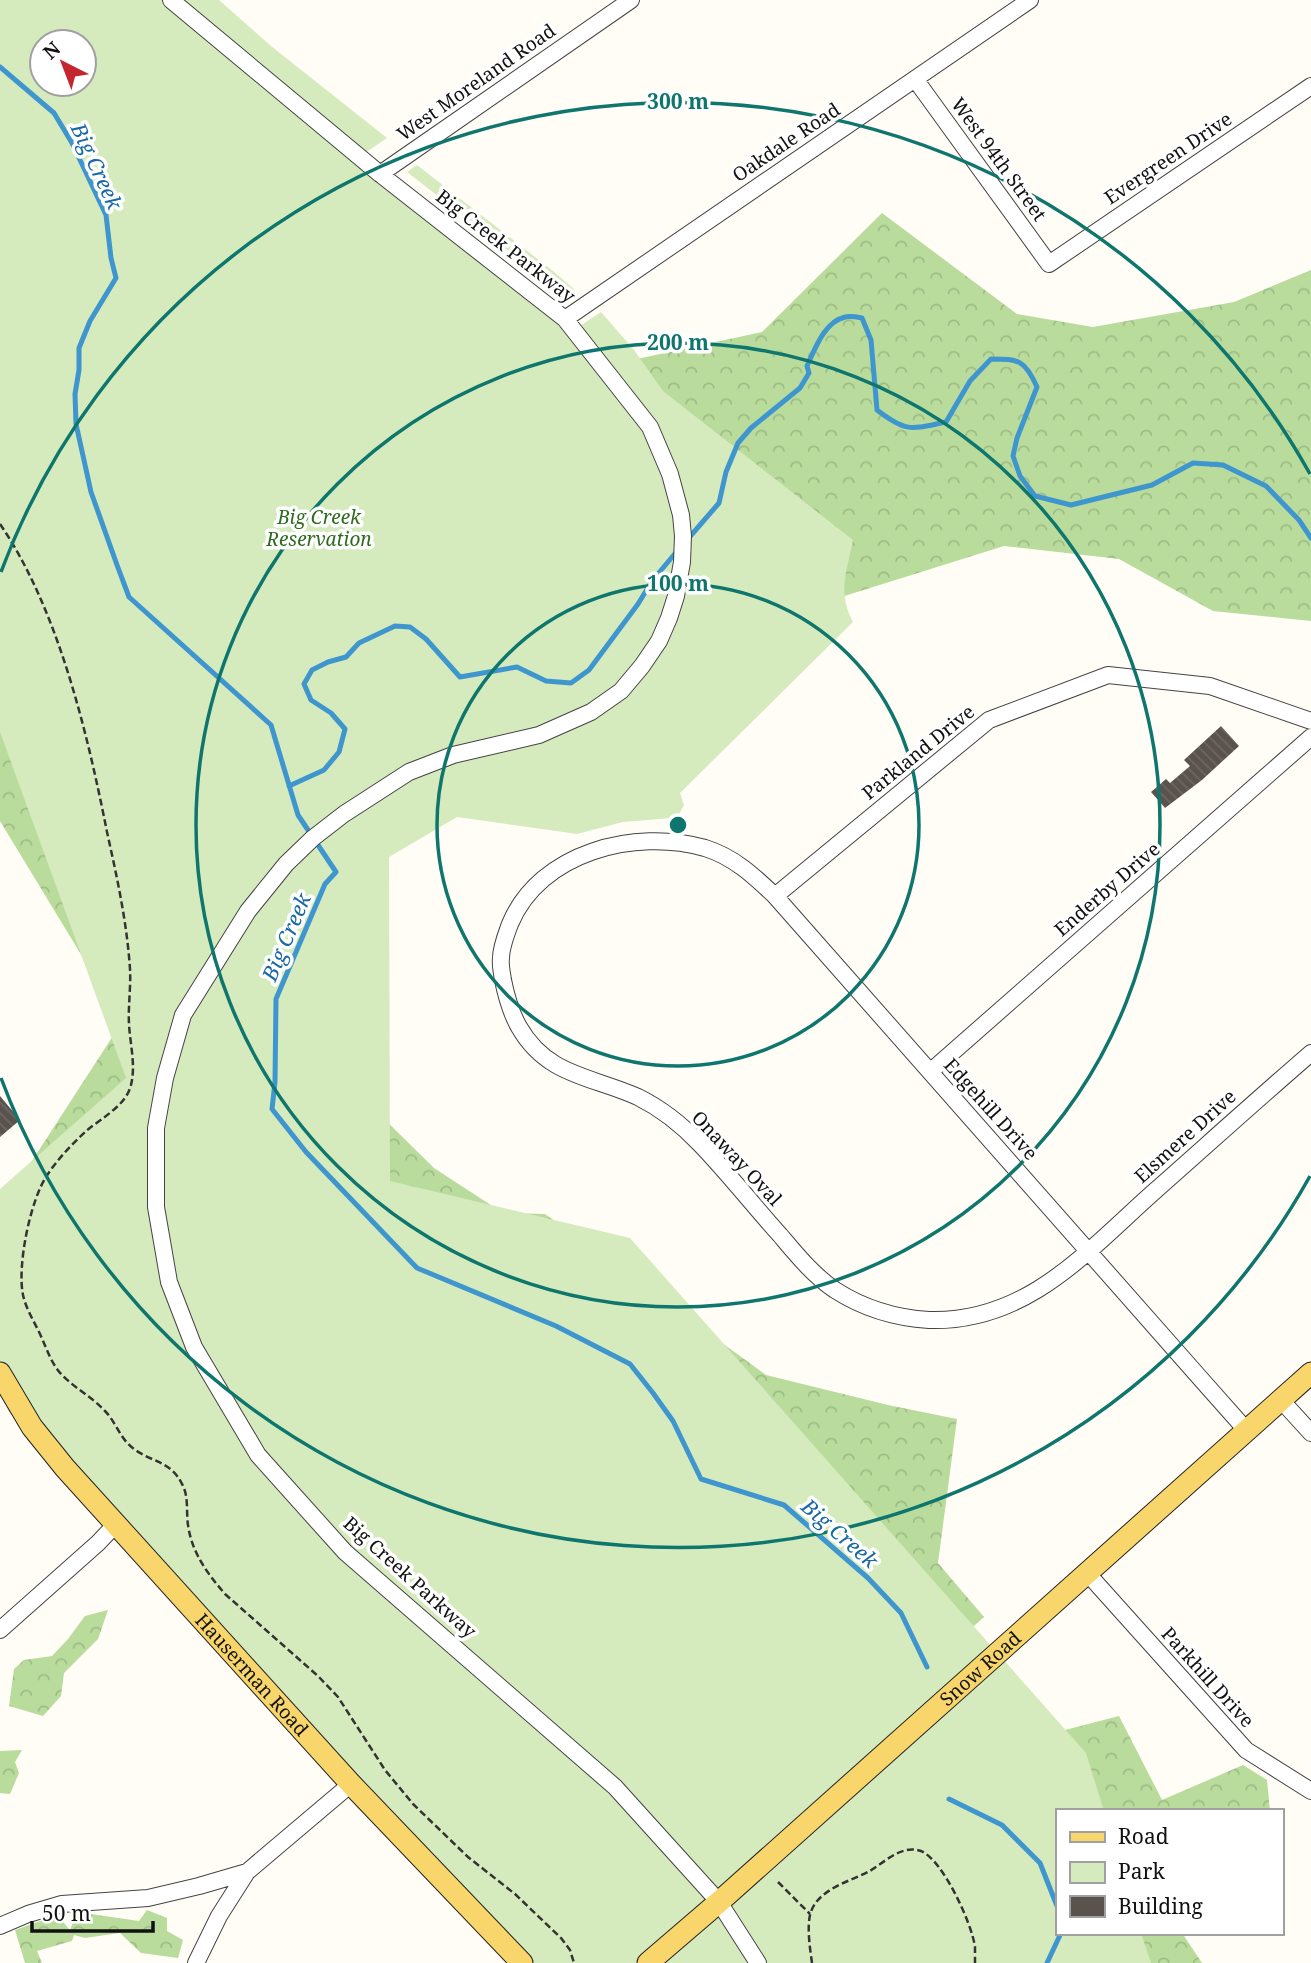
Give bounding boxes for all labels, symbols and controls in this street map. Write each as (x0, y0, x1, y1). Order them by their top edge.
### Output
street label: West Moreland Road (391, 17, 561, 147)
north arrow (28, 28, 98, 98)
text: N (37, 36, 66, 65)
text: 300 m (647, 87, 709, 115)
street label: West 94th Street (945, 92, 1053, 226)
street label: Oakdale Road (727, 96, 845, 188)
street label: Evergreen Drive (1099, 106, 1237, 210)
water label: Big Creek (64, 117, 130, 215)
street label: Big Creek Parkway (431, 183, 581, 309)
text: 200 m (647, 328, 709, 356)
park label: Big Creek Reservation (265, 504, 372, 552)
text: 100 m (647, 569, 709, 597)
street label: Parkland Drive (856, 699, 980, 805)
centre of rings (666, 813, 690, 837)
street label: Enderby Drive (1049, 836, 1165, 942)
water label: Big Creek (255, 888, 317, 986)
street label: Edgehill Drive (938, 1052, 1044, 1166)
street label: Elsmere Drive (1129, 1083, 1241, 1189)
street label: Onaway Oval (686, 1105, 788, 1211)
water label: Big Creek (795, 1491, 885, 1575)
street label: Big Creek Parkway (338, 1510, 482, 1644)
street label: Hauserman Road (190, 1608, 315, 1742)
street label: Parkhill Drive (1156, 1621, 1260, 1733)
street label: Snow Road (934, 1625, 1027, 1712)
legend (1056, 1809, 1283, 1935)
text: Road (1118, 1822, 1169, 1850)
text: Park (1118, 1857, 1165, 1885)
scale bar (32, 1890, 152, 1934)
text: Building (1118, 1892, 1203, 1920)
text: 50 m (42, 1899, 91, 1927)

